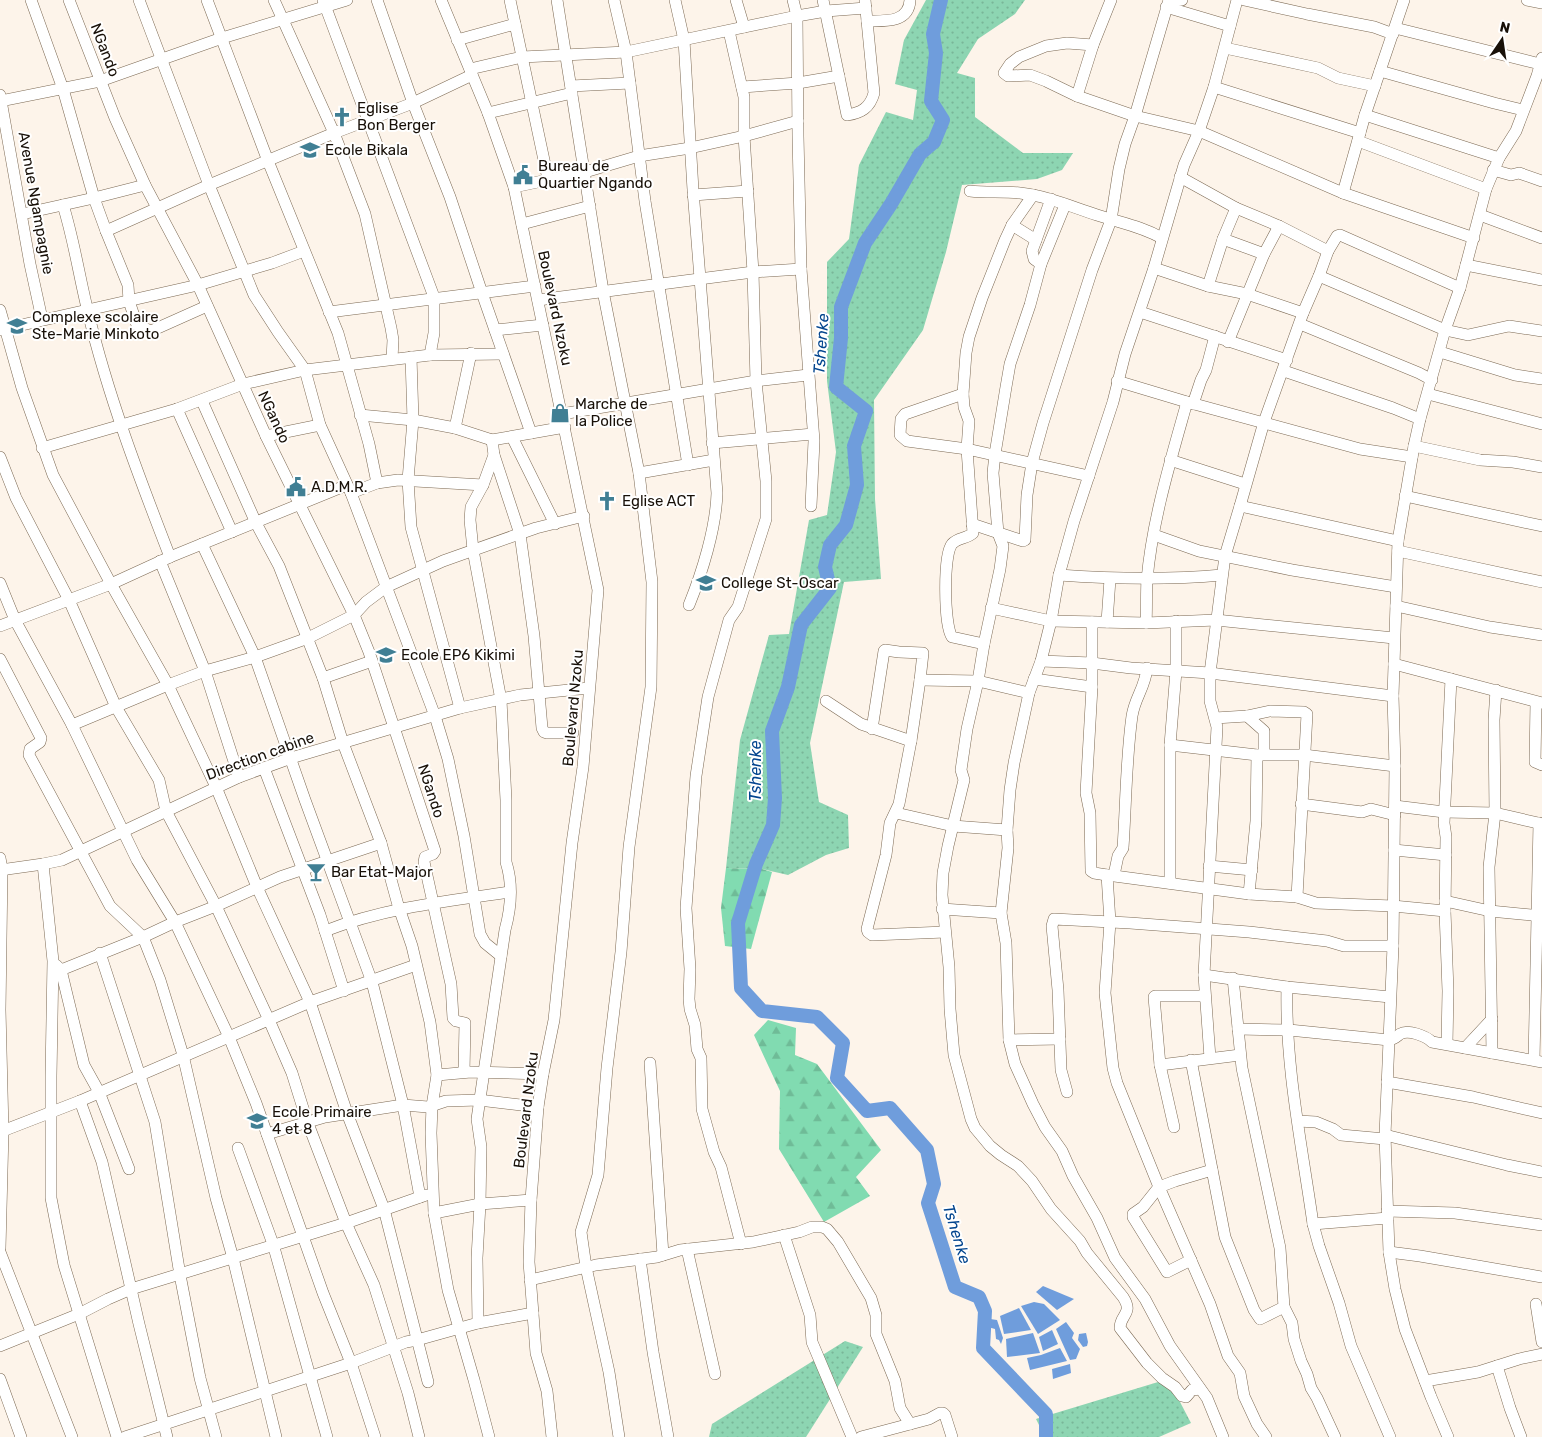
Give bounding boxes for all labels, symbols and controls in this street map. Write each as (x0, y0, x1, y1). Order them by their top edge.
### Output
north arrow (1477, 15, 1527, 65)
text: N (1498, 18, 1512, 37)
street label: NGando (87, 21, 123, 79)
place label: Eglise Bon Berger (357, 99, 436, 134)
church icon: Eglise Bon Berger (331, 106, 353, 128)
street label: Avenue Ngampagnie (15, 130, 57, 276)
school or university icon: Ecole Bikala (299, 139, 321, 161)
place label: Ecole Bikala (325, 141, 408, 159)
place label: Bureau de Quartier Ngando (538, 157, 652, 192)
public building icon: Bureau de Quartier Ngando (512, 164, 534, 186)
street label: Boulevard Nzoku (534, 249, 576, 367)
place label: Complexe scolaire Ste-Marie Minkoto (32, 308, 159, 343)
water label: Tshenke (809, 313, 833, 375)
school or university icon: Complexe scolaire Ste-Marie Minkoto (6, 315, 28, 337)
street label: NGando (254, 388, 294, 446)
place label: Marche de la Police (575, 395, 648, 430)
shop icon: Marche de la Police (549, 402, 571, 424)
public building icon: A.D.M.R. (285, 476, 307, 498)
place label: A.D.M.R. (311, 478, 368, 496)
church icon: Eglise ACT (596, 490, 618, 512)
place label: Eglise ACT (622, 492, 695, 510)
school or university icon: College St-Oscar (695, 572, 717, 594)
place label: College St-Oscar (721, 574, 839, 592)
school or university icon: Ecole EP6 Kikimi (375, 644, 397, 666)
place label: Ecole EP6 Kikimi (401, 646, 515, 664)
street label: Boulevard Nzoku (559, 649, 587, 767)
street label: Direction cabine (204, 728, 316, 784)
water label: Tshenke (746, 740, 765, 802)
street label: NGando (414, 762, 448, 820)
bar icon: Bar Etat-Major (305, 861, 327, 883)
place label: Bar Etat-Major (331, 863, 433, 881)
street label: Boulevard Nzoku (510, 1051, 542, 1169)
place label: Ecole Primaire 4 et 8 (272, 1103, 372, 1138)
school or university icon: Ecole Primaire 4 et 8 (246, 1110, 268, 1132)
water label: Tshenke (939, 1202, 975, 1266)

